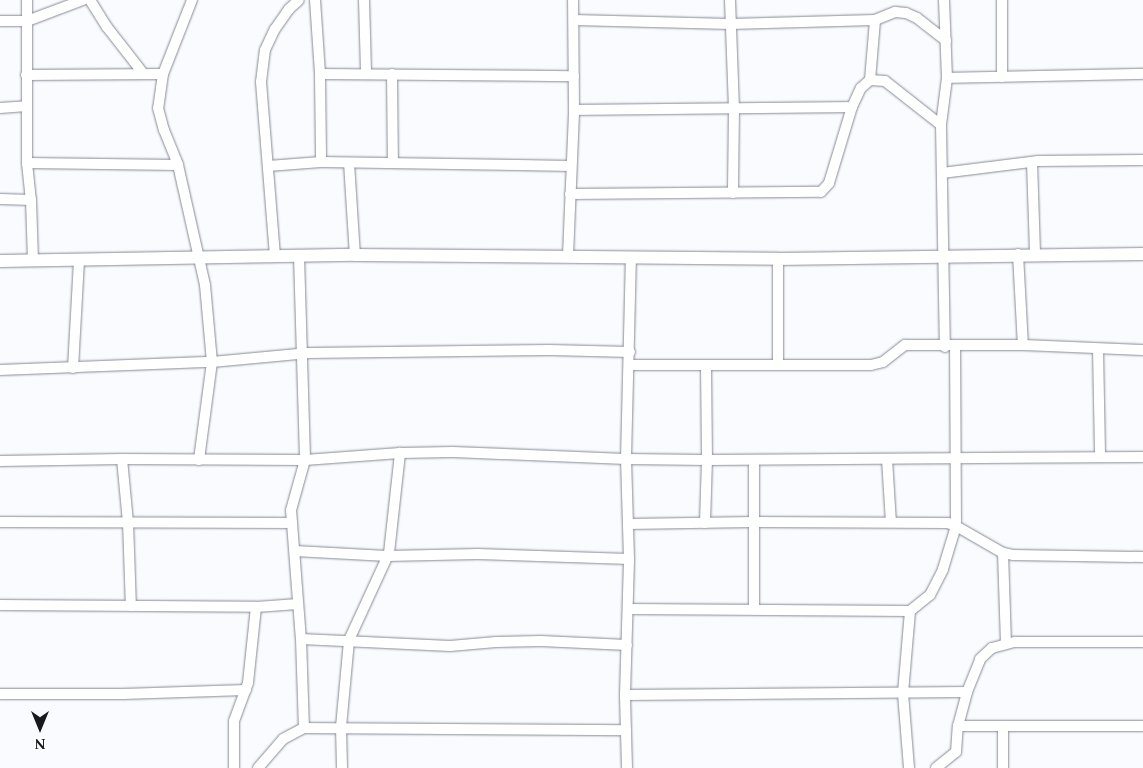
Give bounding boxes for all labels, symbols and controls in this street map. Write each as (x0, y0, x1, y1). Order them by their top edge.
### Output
north arrow (15, 703, 65, 753)
text: N (34, 733, 46, 754)

